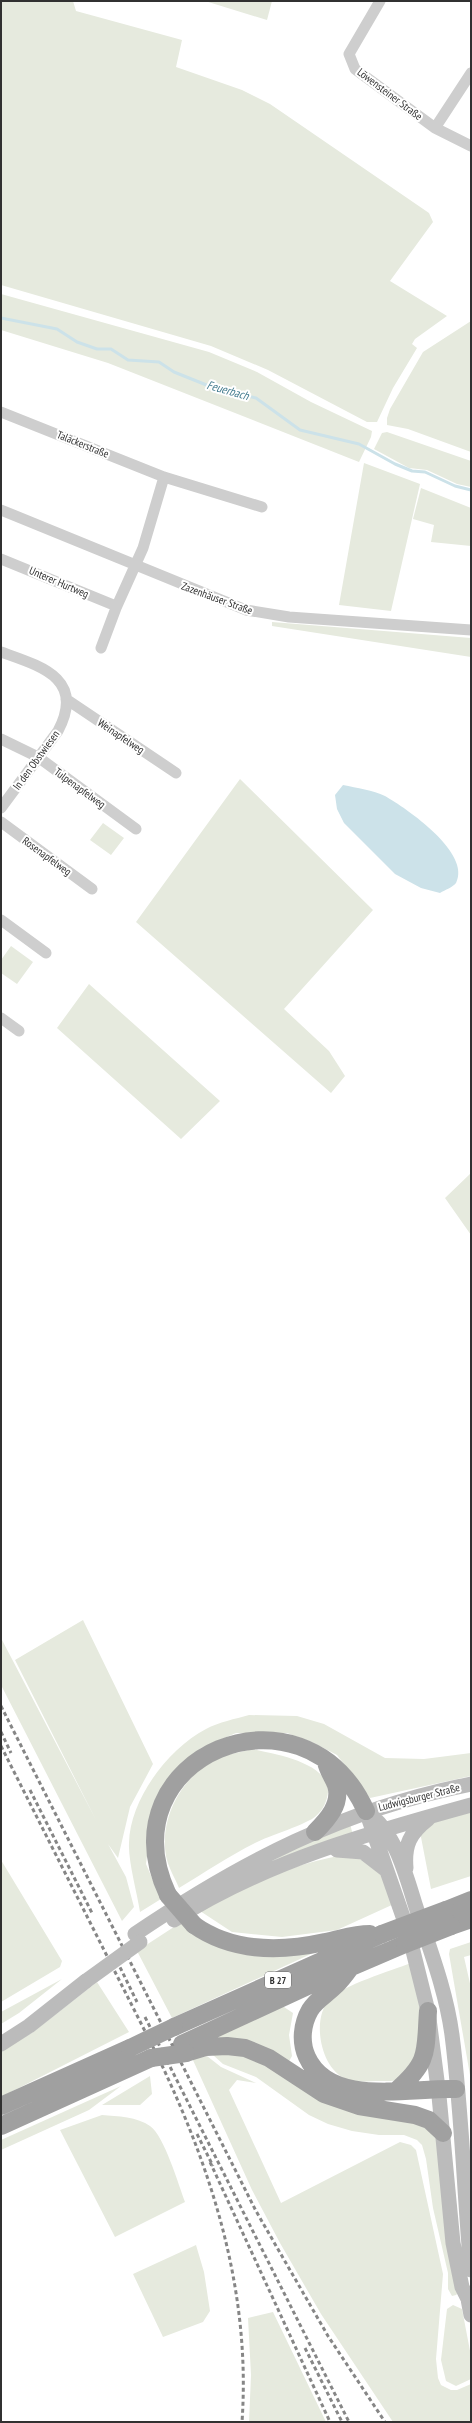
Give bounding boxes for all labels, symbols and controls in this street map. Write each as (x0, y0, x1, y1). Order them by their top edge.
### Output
street label: Löwensteiner Straße (355, 65, 426, 123)
water label: Feuerbach (205, 377, 251, 403)
street label: Taläckerstraße (55, 427, 112, 461)
street label: Unterer Hurtweg (27, 563, 91, 601)
street label: Zazenhäuser Straße (179, 579, 255, 618)
street label: Weinapfelweg (95, 715, 147, 757)
street label: In den Obstwiesen (10, 727, 62, 793)
street label: Tulpenapfelweg (52, 765, 109, 811)
street label: Rosenapfelweg (20, 834, 74, 879)
street label: Ludwigsburger Straße (377, 1780, 462, 1814)
road number: B 27 (265, 1972, 291, 1988)

